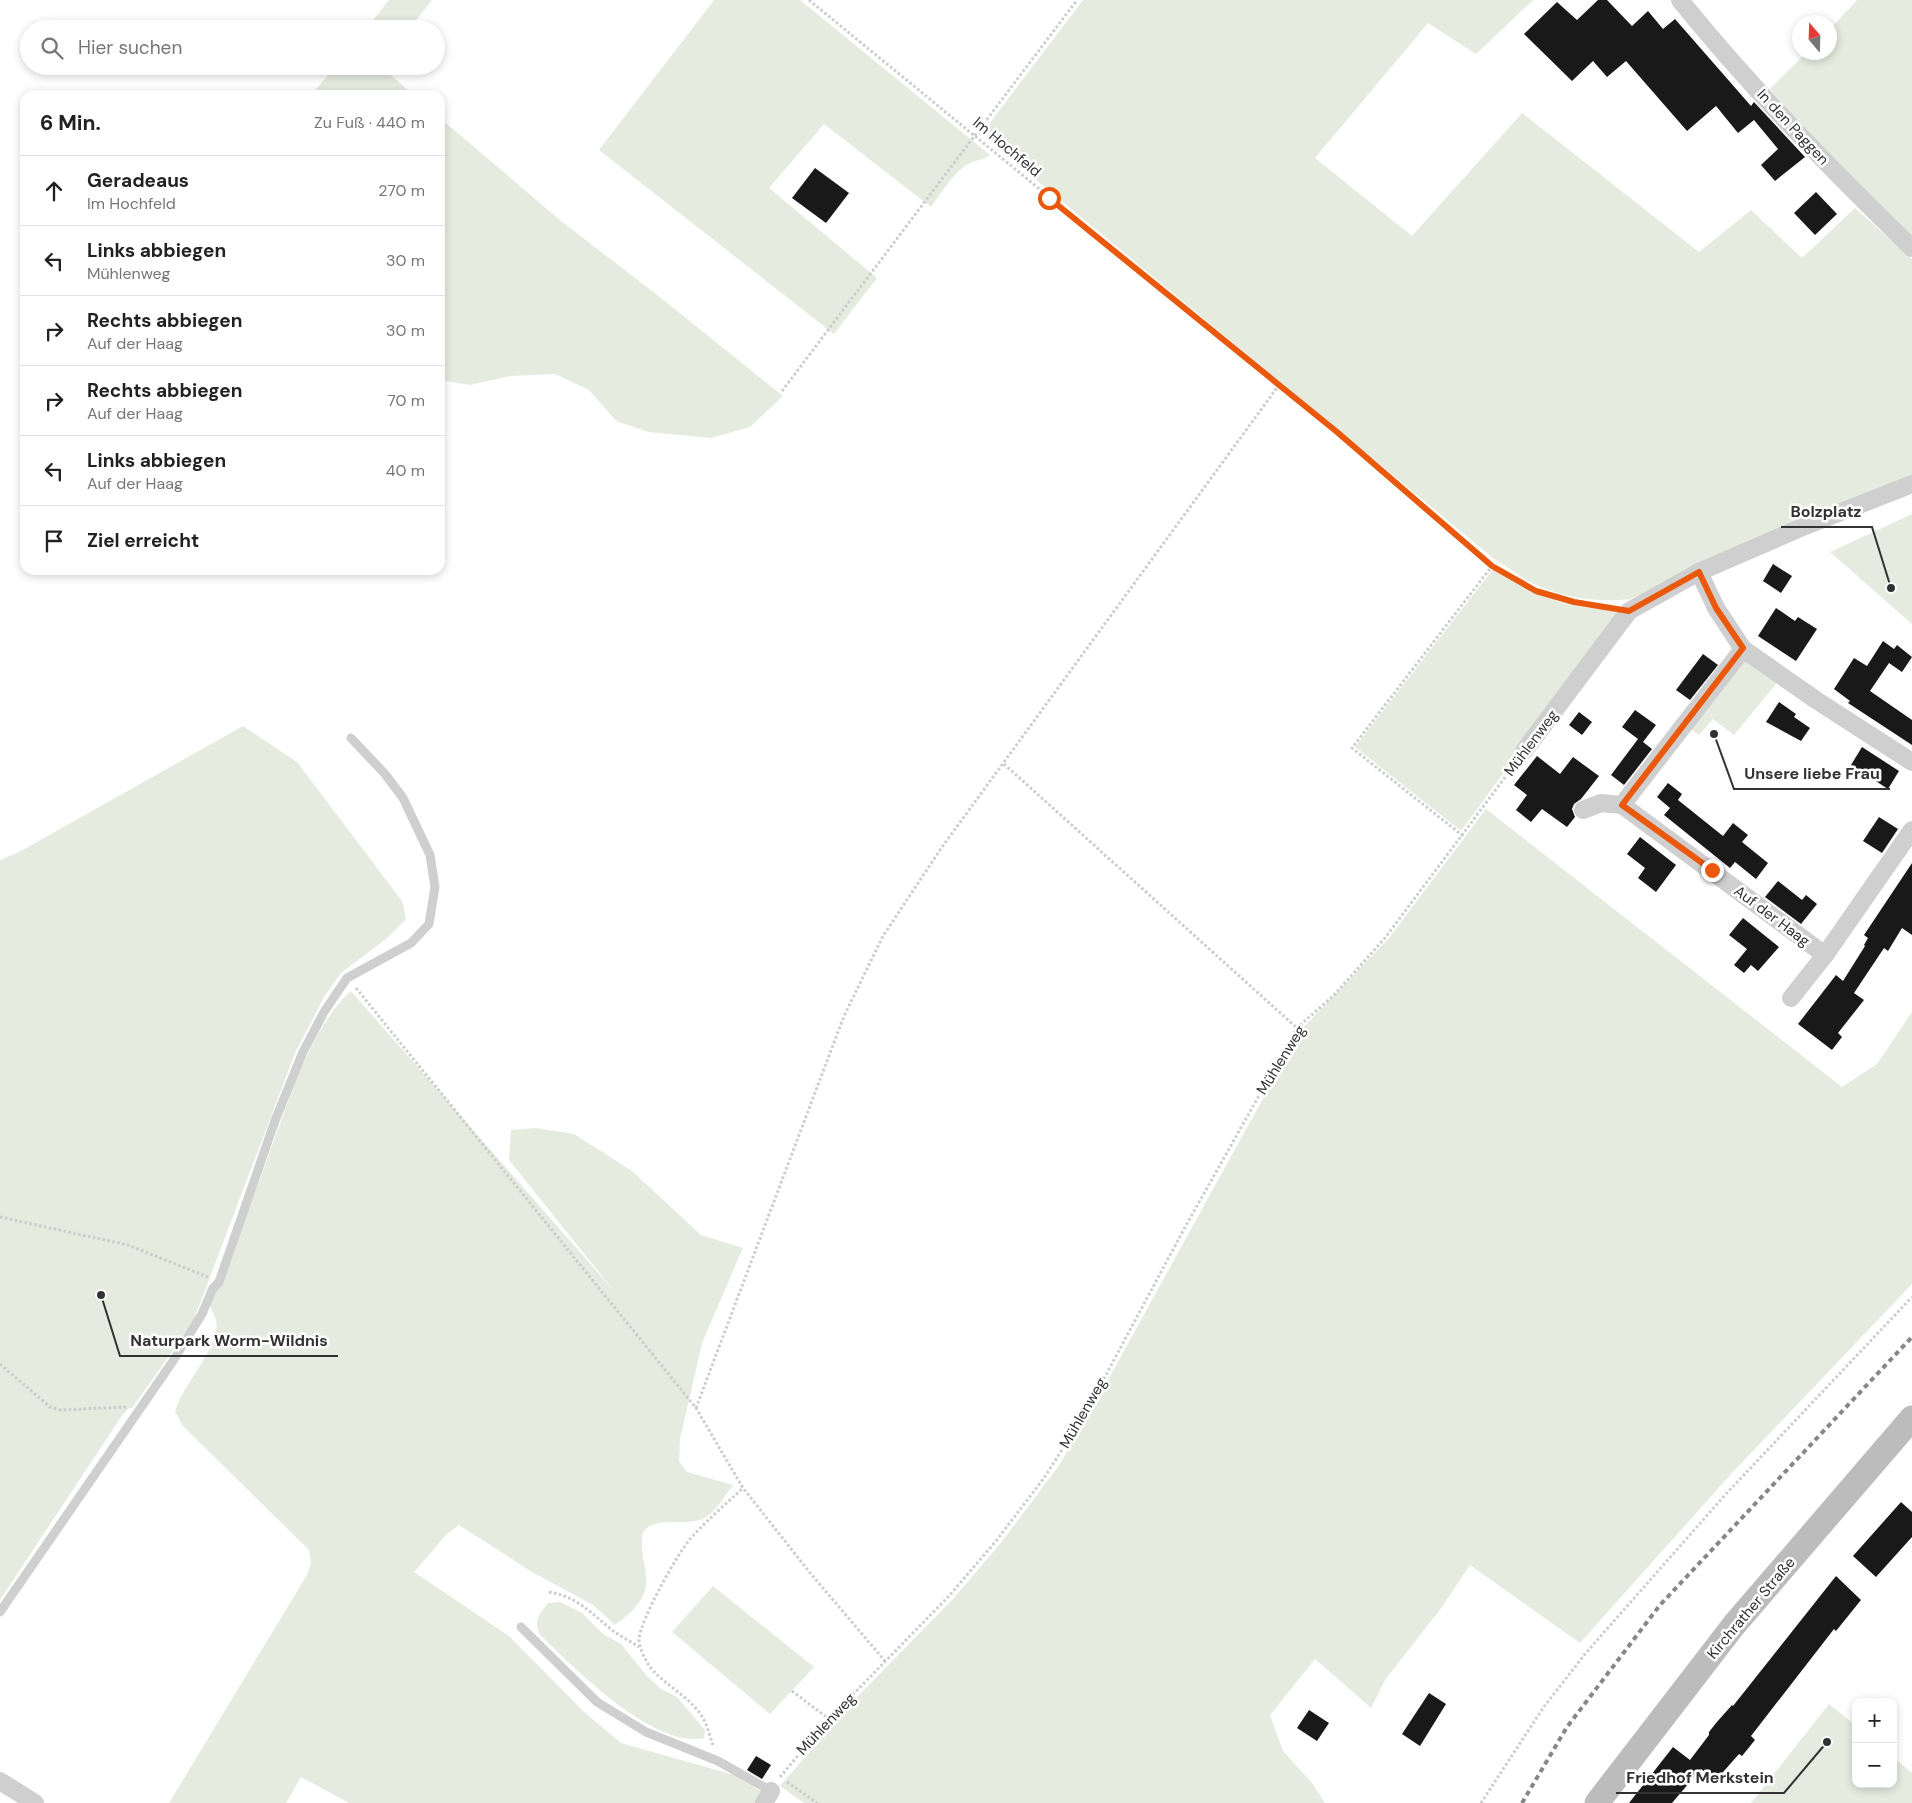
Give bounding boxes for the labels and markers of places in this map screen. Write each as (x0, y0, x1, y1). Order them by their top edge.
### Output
callout: Bolzplatz (1781, 496, 1872, 527)
callout: Unsere liebe Frau (1734, 758, 1890, 789)
callout: Naturpark Worm-Wildnis (120, 1325, 338, 1356)
callout: Friedhof Merkstein (1616, 1762, 1784, 1793)

